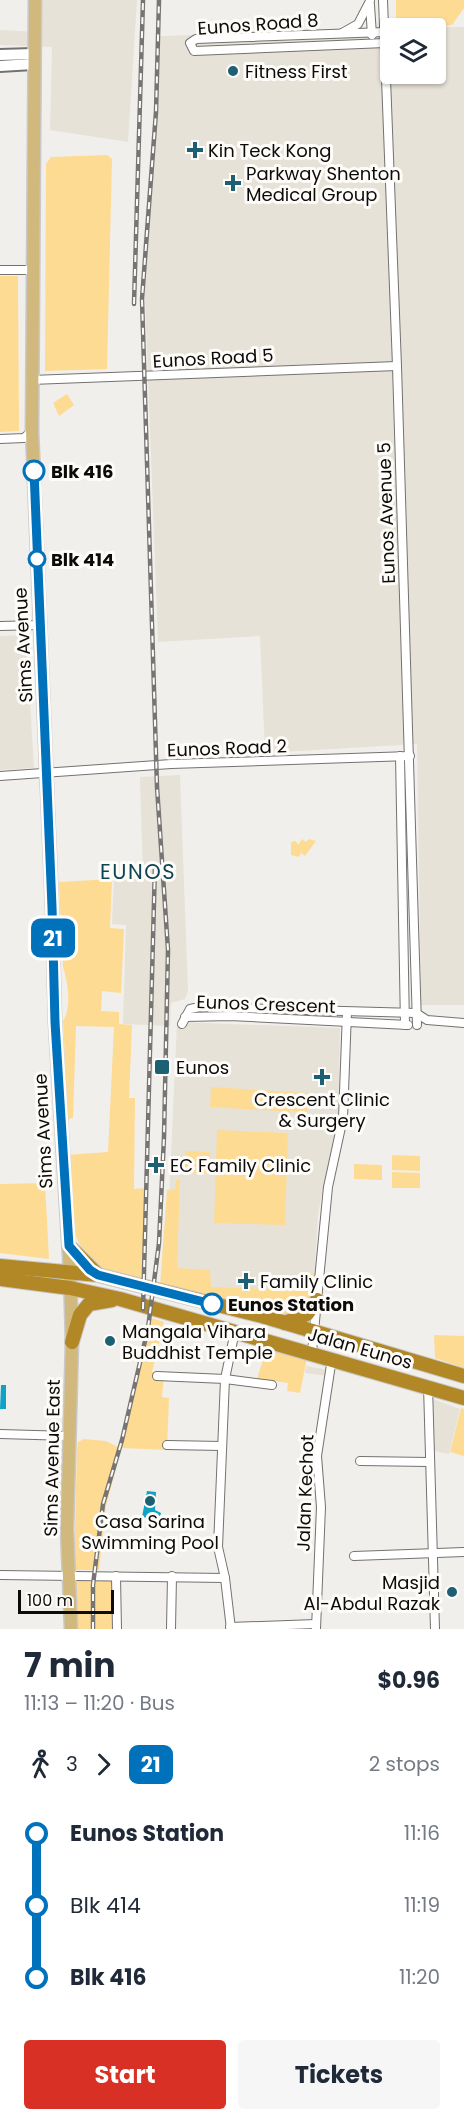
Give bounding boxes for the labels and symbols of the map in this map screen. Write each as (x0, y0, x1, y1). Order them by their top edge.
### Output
street label: Eunos Road 8 (197, 7, 319, 41)
place label: Fitness First (245, 59, 348, 84)
marker: Fitness First (226, 64, 240, 78)
place label: Kin Teck Kong (208, 138, 331, 163)
marker: Kin Teck Kong (186, 141, 204, 159)
place label: Parkway Shenton Medical Group (246, 161, 401, 207)
marker: Parkway Shenton Medical Group (224, 174, 242, 192)
street label: Eunos Road 5 (152, 342, 274, 374)
street label: Eunos Avenue 5 (371, 442, 401, 584)
place label: Blk 416 (51, 459, 114, 484)
marker: Blk 416 (23, 460, 45, 482)
place label: Blk 414 (51, 547, 114, 572)
marker: Blk 414 (28, 550, 46, 568)
street label: Sims Avenue (7, 587, 39, 703)
street label: Eunos Road 2 (167, 733, 287, 763)
district label: EUNOS (100, 857, 176, 886)
line badge: 21 (26, 918, 80, 958)
street label: Eunos Crescent (196, 989, 336, 1019)
place label: Eunos (176, 1055, 229, 1080)
marker: Eunos (153, 1058, 171, 1076)
marker: Crescent Clinic & Surgery (313, 1068, 331, 1086)
street label: Sims Avenue (27, 1073, 59, 1189)
place label: Crescent Clinic & Surgery (254, 1087, 390, 1133)
place label: EC Family Clinic (170, 1153, 311, 1178)
marker: EC Family Clinic (147, 1156, 165, 1174)
place label: Family Clinic (260, 1269, 373, 1294)
marker: Family Clinic (237, 1272, 255, 1290)
place label: Eunos Station (228, 1292, 354, 1317)
marker: Eunos Station (201, 1293, 223, 1315)
place label: Mangala Vihara Buddhist Temple (122, 1319, 273, 1365)
street label: Jalan Eunos (305, 1321, 415, 1375)
marker: Mangala Vihara Buddhist Temple (103, 1334, 117, 1348)
street label: Sims Avenue East (38, 1379, 66, 1537)
street label: Jalan Kechot (290, 1434, 320, 1552)
marker: Casa Sarina Swimming Pool (143, 1494, 157, 1508)
place label: Casa Sarina Swimming Pool (81, 1509, 219, 1555)
place label: Masjid Al-Abdul Razak (304, 1570, 441, 1616)
marker: Masjid Al-Abdul Razak (445, 1585, 459, 1599)
scale bar (18, 1587, 114, 1614)

